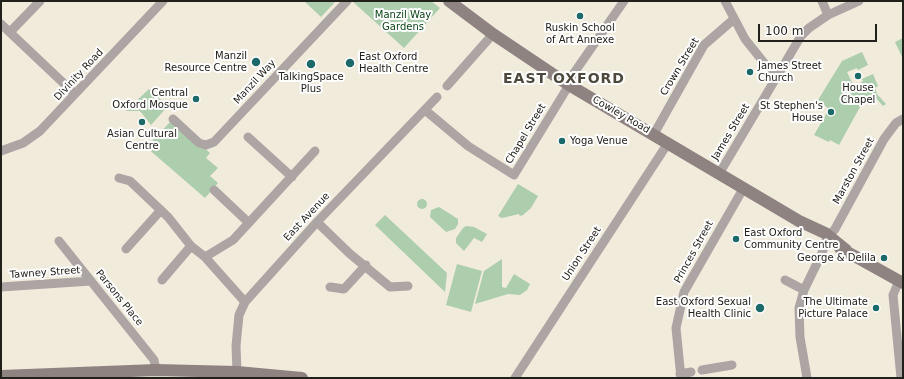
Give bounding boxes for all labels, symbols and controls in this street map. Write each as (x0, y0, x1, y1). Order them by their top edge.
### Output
park label: Manzil Way Gardens (375, 9, 431, 32)
marker: Ruskin School of Art Annexe (575, 11, 585, 21)
scale bar (760, 16, 879, 42)
place label: Ruskin School of Art Annexe (545, 22, 615, 46)
text: 100 m (765, 24, 803, 38)
street label: Crown Street (658, 36, 702, 98)
street label: Divinity Road (52, 47, 106, 103)
place label: Manzil Resource Centre (165, 50, 247, 74)
place label: East Oxford Health Centre (359, 51, 428, 74)
marker: Manzil Resource Centre (250, 56, 262, 68)
street label: Manzil Way (231, 57, 279, 107)
marker: East Oxford Health Centre (344, 57, 356, 69)
marker: TalkingSpace Plus (305, 58, 317, 70)
place label: James Street Church (758, 60, 822, 84)
marker: James Street Church (745, 67, 755, 77)
place label: TalkingSpace Plus (278, 71, 344, 94)
district label: EAST OXFORD (503, 71, 625, 87)
marker: House Chapel (853, 71, 863, 81)
place label: House Chapel (841, 82, 875, 106)
place label: Central Oxford Mosque (112, 87, 188, 110)
marker: Central Oxford Mosque (191, 94, 201, 104)
street label: Cowley Road (590, 94, 652, 136)
place label: St Stephen's House (760, 100, 823, 124)
street label: Chapel Street (503, 102, 549, 166)
street label: James Street (709, 102, 753, 162)
marker: St Stephen's House (826, 107, 836, 117)
marker: Asian Cultural Centre (137, 117, 147, 127)
place label: Asian Cultural Centre (107, 128, 177, 152)
place label: Yoga Venue (570, 135, 628, 147)
marker: Yoga Venue (557, 136, 567, 146)
street label: Marston Street (831, 136, 877, 206)
street label: East Avenue (282, 190, 332, 244)
street label: Princes Street (672, 219, 716, 285)
street label: Union Street (560, 225, 604, 283)
place label: East Oxford Community Centre (744, 227, 838, 250)
marker: East Oxford Community Centre (731, 234, 741, 244)
place label: George & Delila (797, 252, 876, 264)
marker: George & Delila (879, 253, 889, 263)
street label: Tawney Street (9, 265, 81, 281)
street label: Parsons Place (93, 268, 145, 328)
place label: East Oxford Sexual Health Clinic (656, 296, 751, 320)
place label: The Ultimate Picture Palace (798, 296, 868, 320)
marker: East Oxford Sexual Health Clinic (754, 302, 766, 314)
marker: The Ultimate Picture Palace (871, 303, 881, 313)

